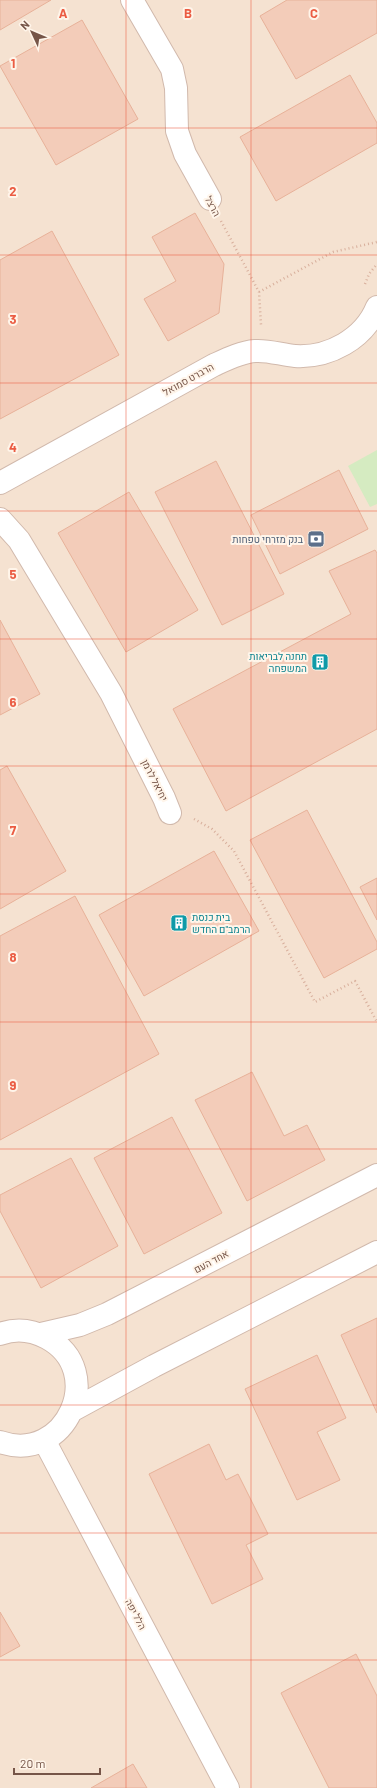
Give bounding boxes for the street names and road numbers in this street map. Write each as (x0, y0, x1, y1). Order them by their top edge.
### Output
street label: הרצל (203, 194, 223, 218)
street label: הרברט סמואל (160, 360, 216, 398)
street label: יחיאל לרמן (139, 757, 171, 803)
street label: אחד העם (192, 1247, 230, 1275)
street label: הלל יפה (123, 1596, 149, 1632)

